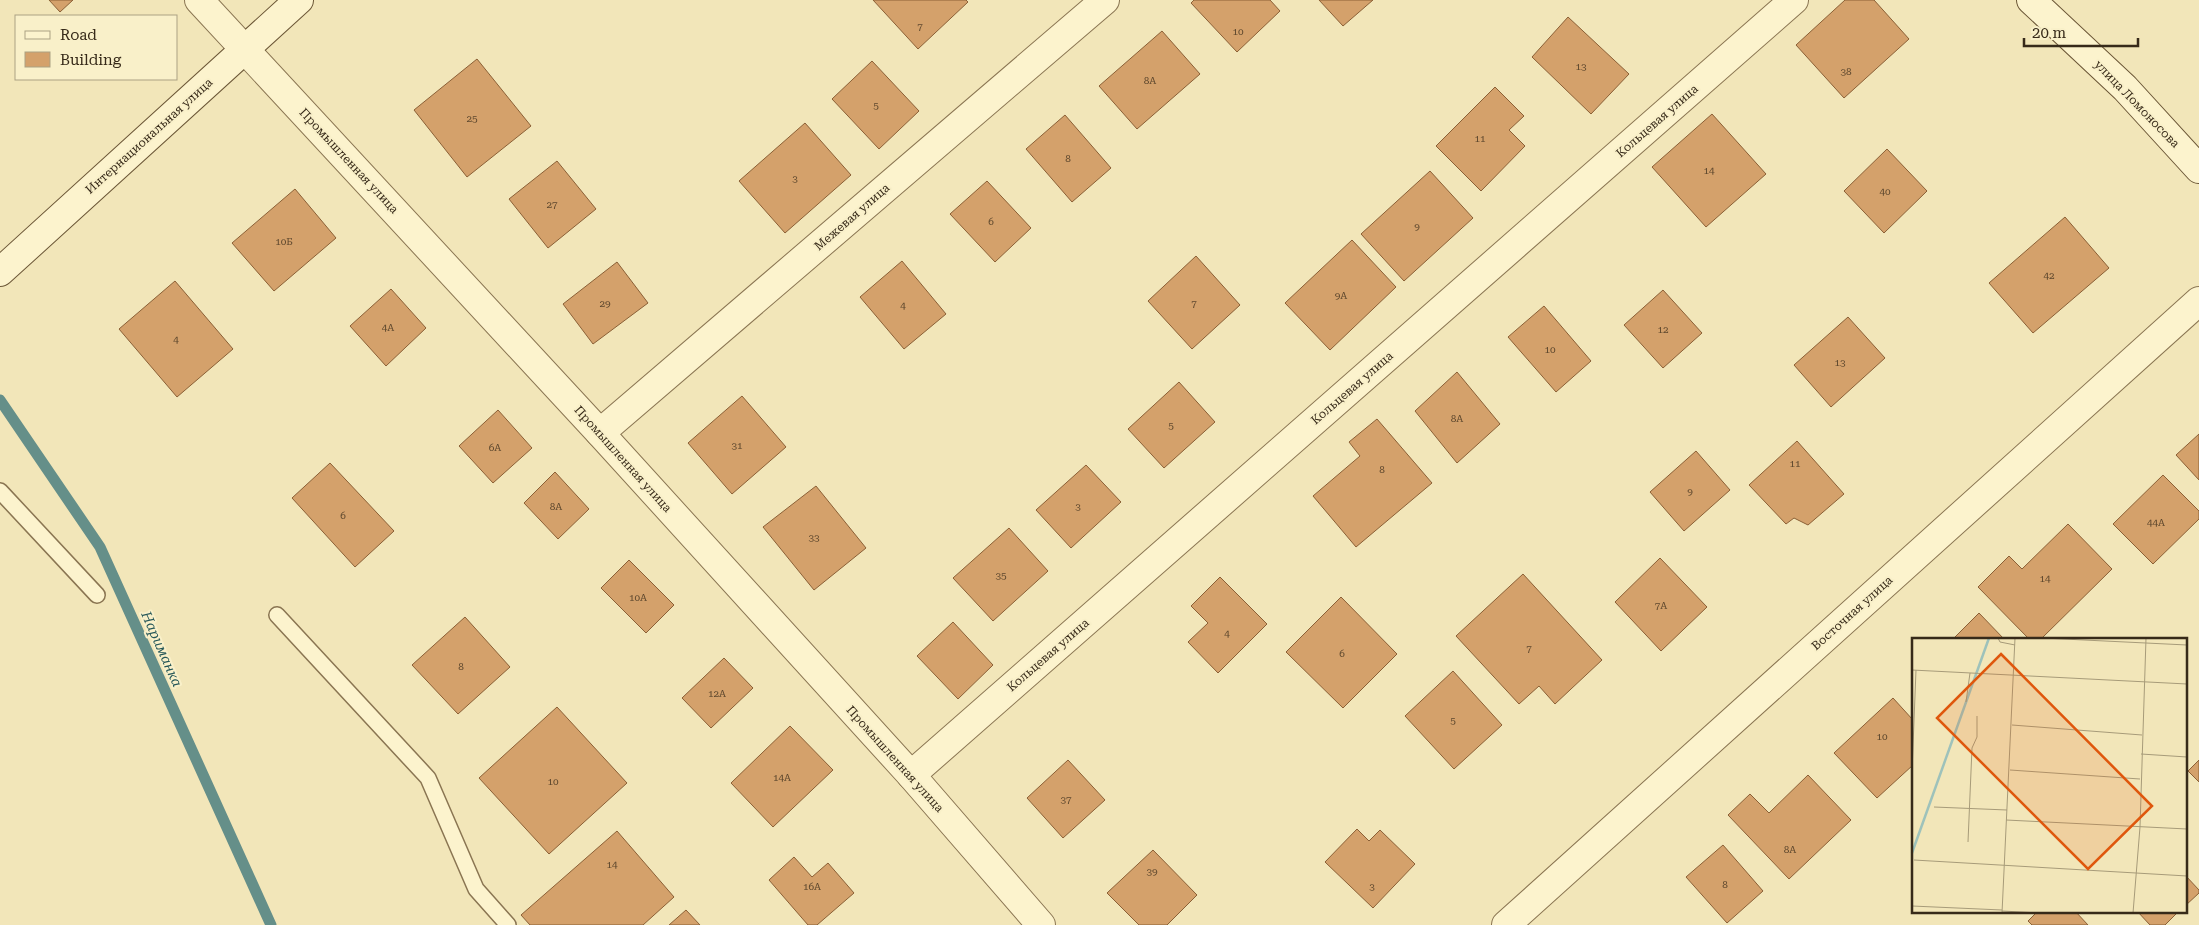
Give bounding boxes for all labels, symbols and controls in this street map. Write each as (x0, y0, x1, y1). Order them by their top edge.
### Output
legend (15, 15, 178, 80)
scale bar (2024, 15, 2138, 47)
house number: 7 (917, 21, 923, 32)
text: 20 m (2032, 24, 2067, 42)
text: Road (60, 26, 97, 44)
house number: 10 (1232, 26, 1244, 37)
text: Building (60, 51, 122, 69)
street label: улица Ломоносова (2092, 57, 2183, 151)
house number: 13 (1575, 61, 1587, 72)
house number: 38 (1840, 66, 1852, 77)
street label: Интернациональная улица (83, 75, 216, 197)
house number: 8А (1144, 75, 1156, 86)
street label: Кольцевая улица (1613, 81, 1701, 160)
house number: 5 (873, 100, 879, 111)
street label: Промышленная улица (297, 106, 402, 217)
house number: 25 (466, 113, 478, 124)
house number: 11 (1474, 133, 1486, 144)
house number: 8 (1065, 153, 1071, 164)
house number: 14 (1703, 165, 1715, 176)
house number: 3 (792, 173, 798, 184)
street label: Межевая улица (812, 180, 893, 253)
house number: 40 (1879, 186, 1891, 197)
house number: 27 (546, 199, 558, 210)
house number: 6 (988, 216, 994, 227)
house number: 9 (1414, 221, 1420, 232)
house number: 10Б (275, 236, 293, 247)
house number: 42 (2043, 270, 2055, 281)
house number: 9А (1335, 290, 1347, 301)
house number: 29 (599, 298, 611, 309)
house number: 7 (1191, 298, 1197, 309)
house number: 4 (900, 300, 906, 311)
house number: 4А (382, 322, 394, 333)
house number: 12 (1657, 324, 1669, 335)
house number: 4 (173, 334, 179, 345)
house number: 10 (1544, 344, 1556, 355)
street label: Кольцевая улица (1308, 348, 1396, 427)
house number: 13 (1834, 357, 1846, 368)
street label: Промышленная улица (571, 403, 675, 516)
house number: 8А (1451, 413, 1463, 424)
house number: 5 (1168, 420, 1174, 431)
house number: 31 (731, 440, 743, 451)
house number: 6А (489, 442, 501, 453)
house number: 11 (1789, 458, 1801, 469)
house number: 8 (1379, 464, 1385, 475)
house number: 9 (1687, 486, 1693, 497)
house number: 8А (550, 501, 562, 512)
house number: 3 (1075, 501, 1081, 512)
house number: 6 (340, 510, 346, 521)
house number: 44А (2147, 517, 2165, 528)
house number: 33 (808, 532, 820, 543)
house number: 35 (995, 570, 1007, 581)
street label: Восточная улица (1809, 573, 1896, 653)
house number: 14 (2039, 573, 2051, 584)
house number: 10А (629, 592, 647, 603)
house number: 7А (1655, 600, 1667, 611)
water label: Нариманка (138, 608, 186, 689)
street label: Кольцевая улица (1004, 615, 1092, 694)
house number: 4 (1224, 628, 1230, 639)
inset map (1912, 638, 2186, 912)
house number: 7 (1526, 643, 1532, 654)
house number: 6 (1339, 648, 1345, 659)
house number: 8 (458, 661, 464, 672)
house number: 12А (708, 688, 726, 699)
street label: Промышленная улица (843, 703, 947, 816)
house number: 5 (1450, 715, 1456, 726)
house number: 10 (1876, 731, 1888, 742)
house number: 14А (773, 772, 791, 783)
house number: 10 (547, 776, 559, 787)
house number: 37 (1060, 794, 1072, 805)
house number: 8А (1784, 844, 1796, 855)
house number: 14 (606, 859, 618, 870)
house number: 39 (1146, 866, 1158, 877)
house number: 8 (1722, 879, 1728, 890)
house number: 16А (803, 881, 821, 892)
house number: 3 (1369, 881, 1375, 892)

